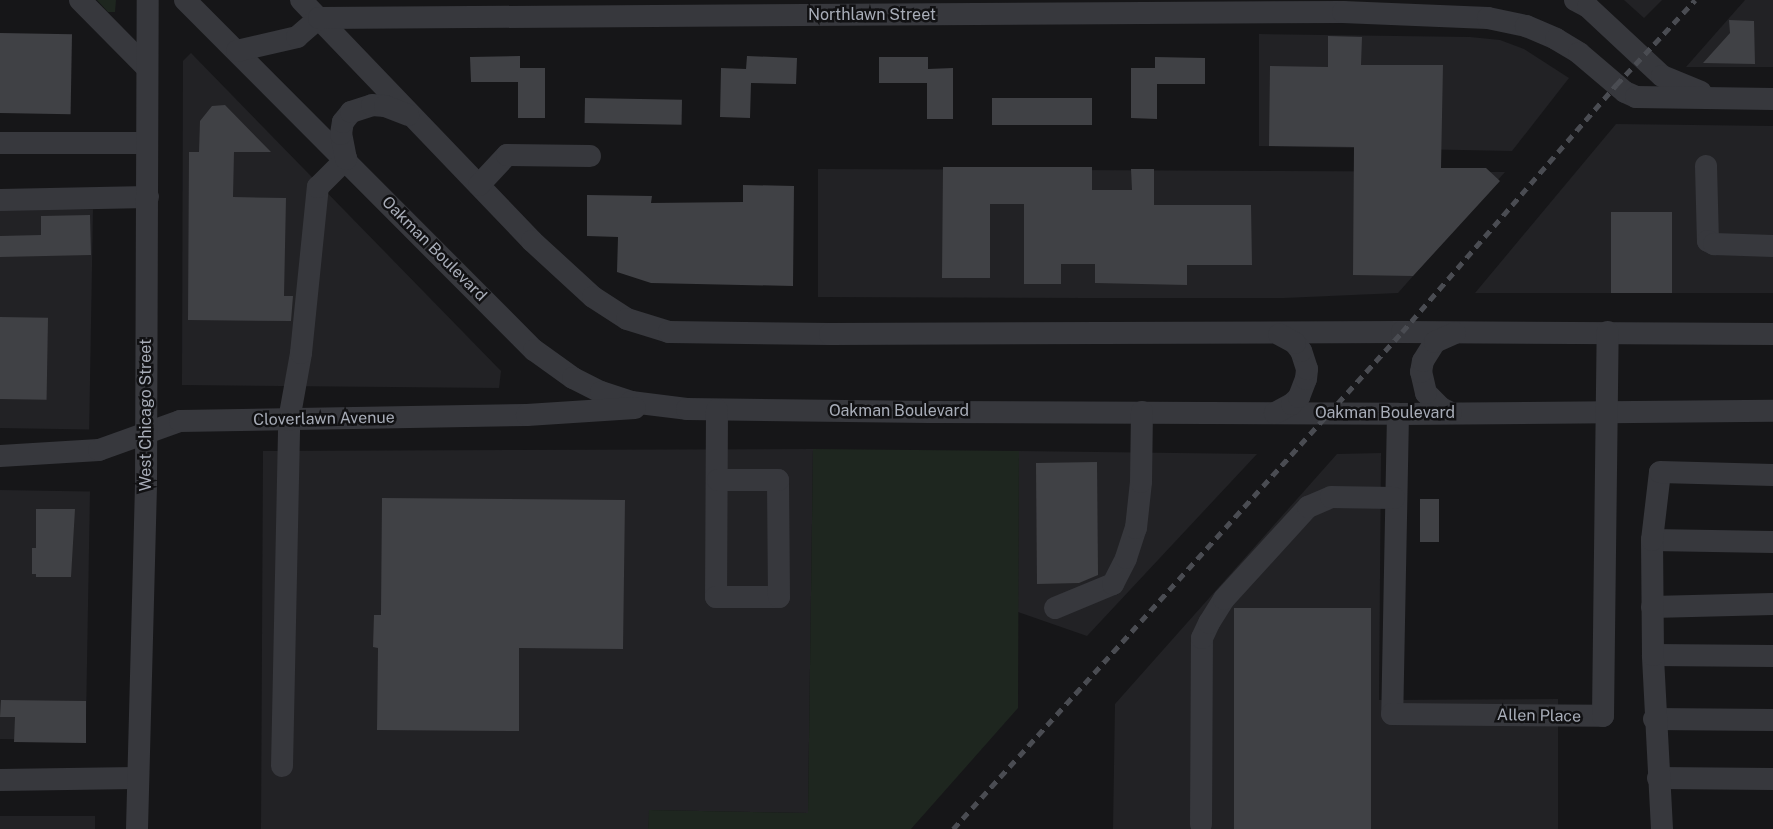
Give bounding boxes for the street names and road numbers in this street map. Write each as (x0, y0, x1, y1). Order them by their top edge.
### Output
street label: Northlawn Street (808, 5, 936, 25)
street label: Oakman Boulevard (378, 193, 490, 305)
street label: West Chicago Street (136, 339, 156, 491)
street label: Oakman Boulevard (829, 401, 969, 421)
street label: Oakman Boulevard (1315, 403, 1455, 423)
street label: Cloverlawn Avenue (253, 408, 395, 430)
street label: Allen Place (1497, 706, 1581, 726)

